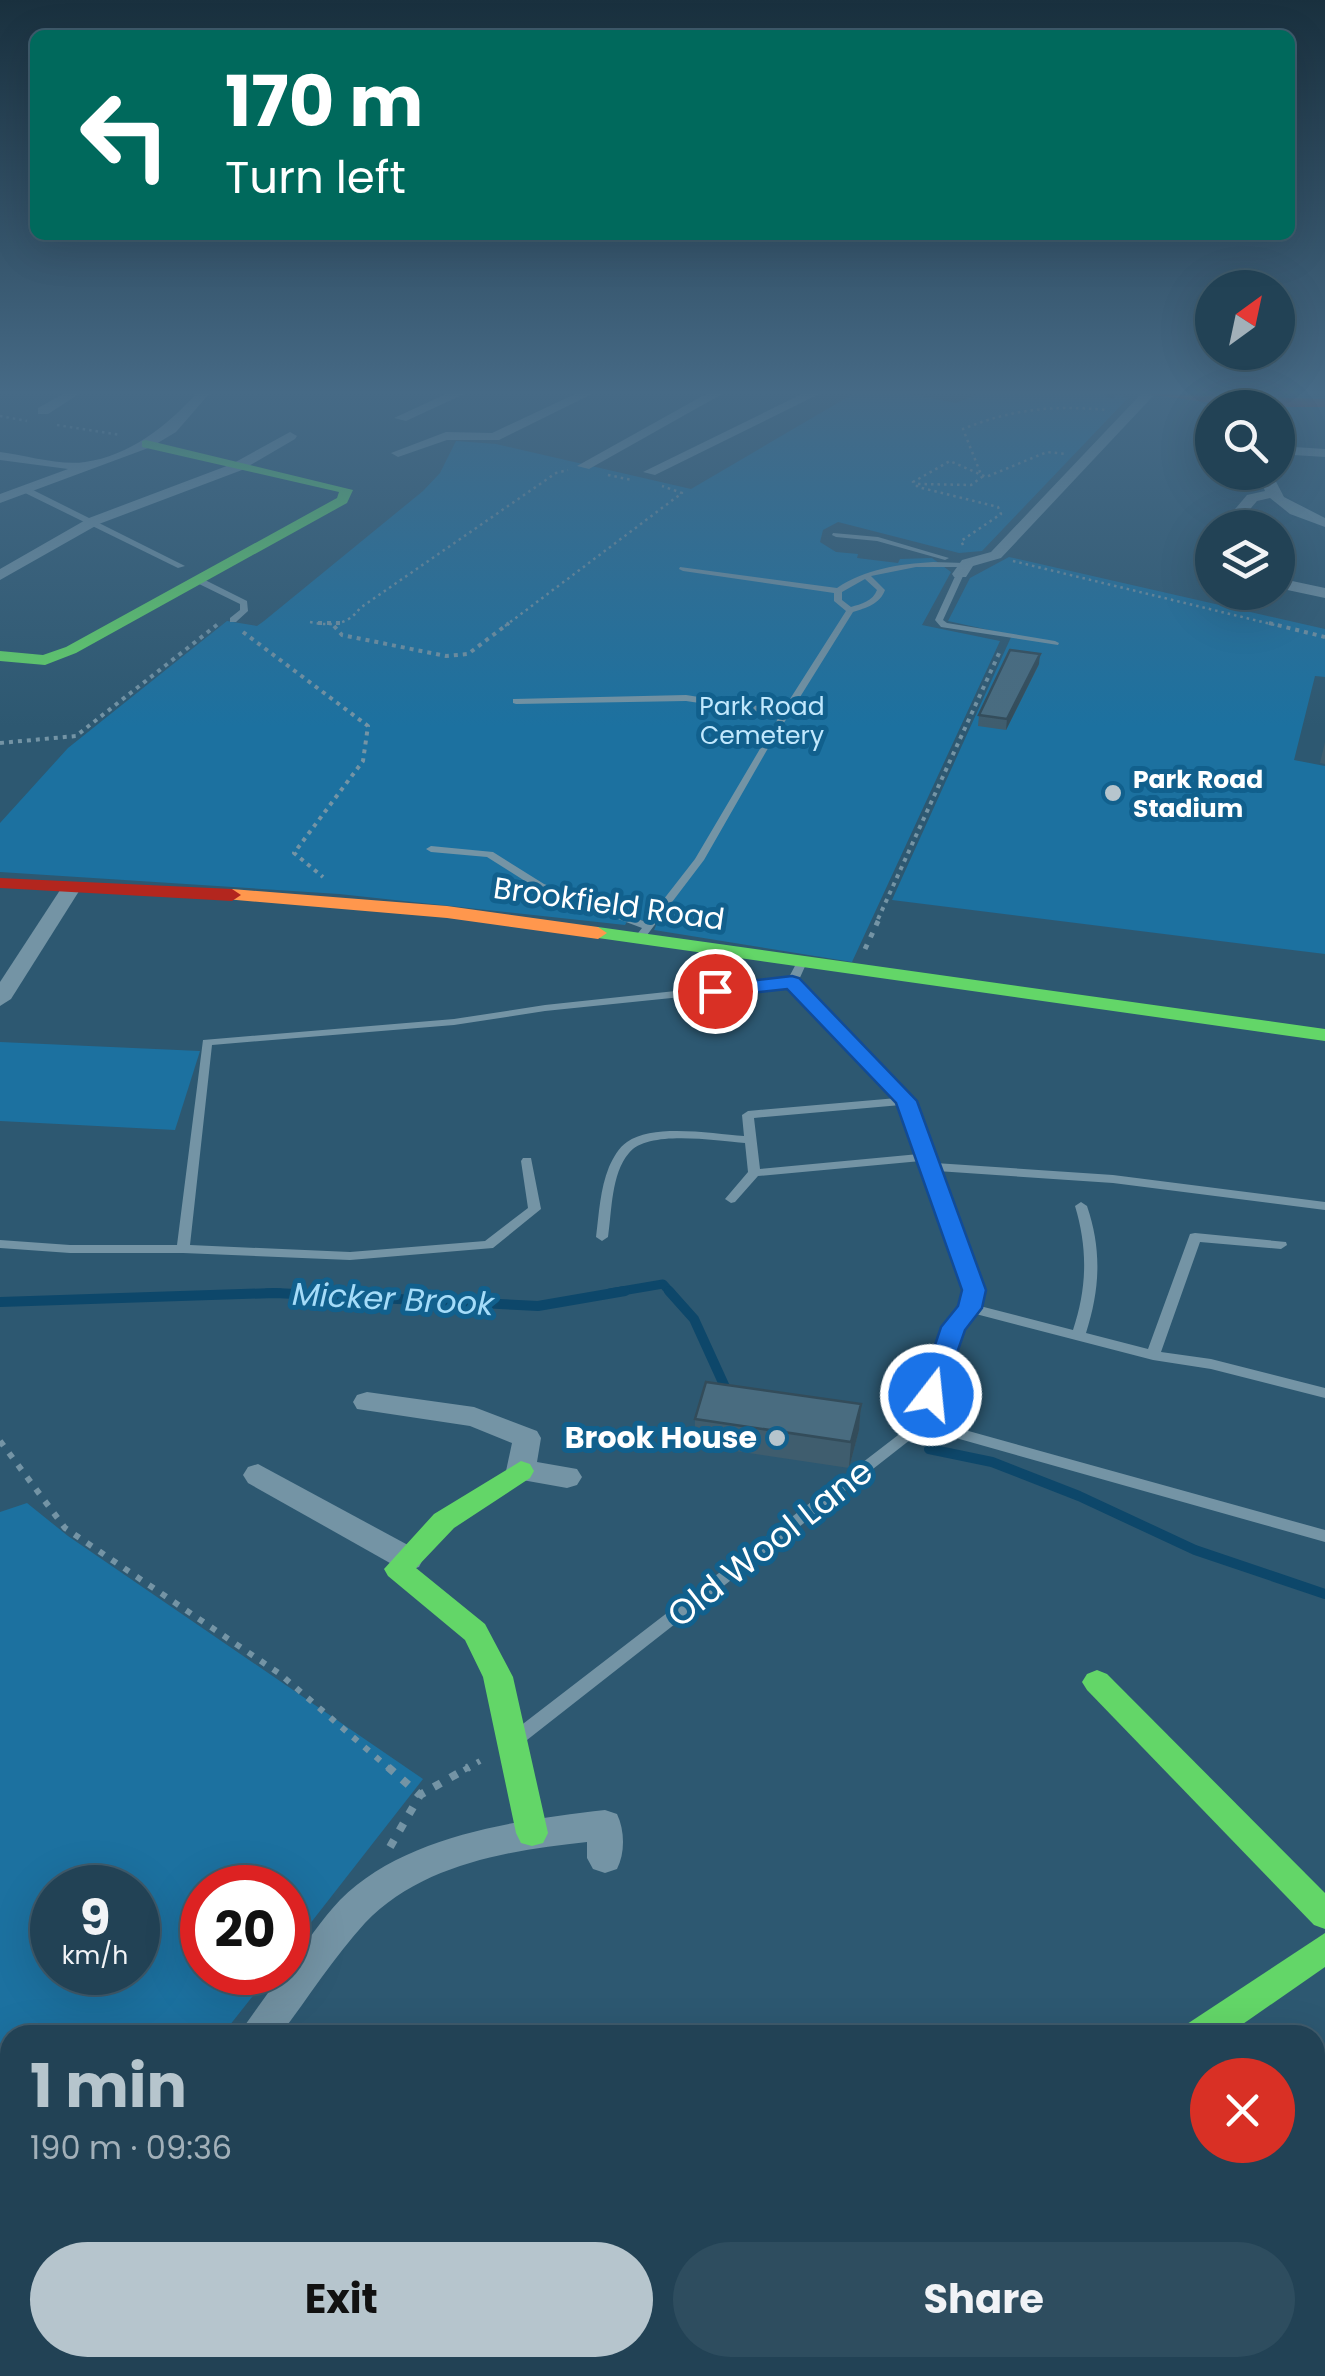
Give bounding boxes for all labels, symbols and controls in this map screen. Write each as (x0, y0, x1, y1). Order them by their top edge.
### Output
text: 170 m (225, 52, 423, 151)
icon: left (60, 70, 190, 200)
text: Turn left (225, 146, 406, 209)
north arrow (1195, 270, 1295, 370)
map controls (1195, 270, 1295, 610)
button: search (1195, 390, 1295, 490)
button: layers (1195, 510, 1295, 610)
park label: Park Road Cemetery (699, 689, 825, 753)
place label: Park Road Stadium (1133, 762, 1263, 826)
marker: Park Road Stadium (1102, 782, 1124, 804)
street label: Brookfield Road (491, 866, 727, 941)
pin (673, 949, 758, 1034)
icon: arrive (688, 964, 743, 1019)
water label: Micker Brook (291, 1271, 496, 1326)
position arrow (879, 1343, 983, 1447)
place label: Brook House (565, 1416, 757, 1459)
marker: Brook House (766, 1427, 788, 1449)
street label: Old Wool Lane (657, 1447, 883, 1639)
speed limit sign: 20 (180, 1865, 310, 1995)
text: 9 (80, 1882, 110, 1953)
text: km/h (62, 1938, 128, 1973)
text: 1 min (30, 2044, 187, 2128)
button: close (1190, 2058, 1295, 2163)
text: 190 m · 09:36 (30, 2125, 232, 2170)
button: Exit (30, 2242, 653, 2357)
button: Share (673, 2242, 1295, 2357)

